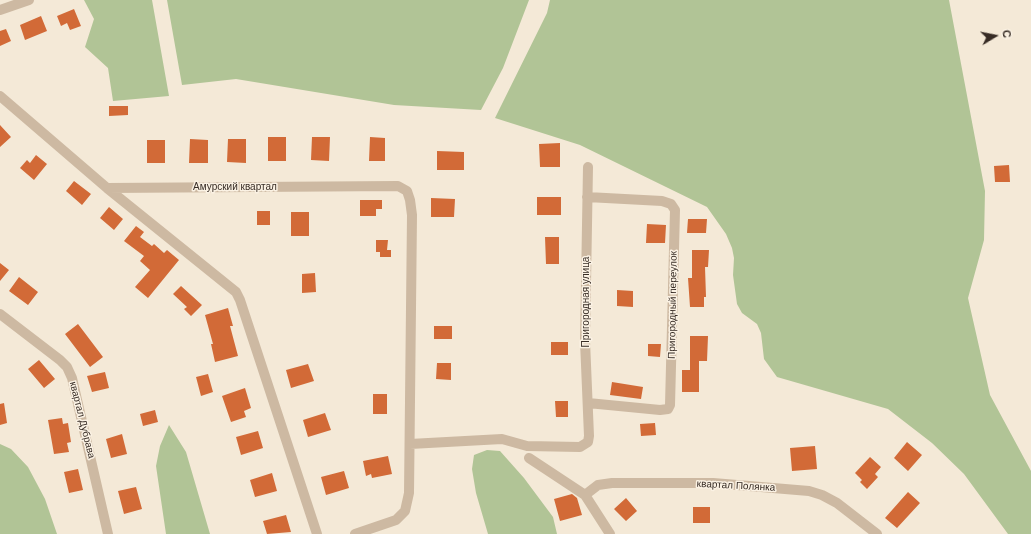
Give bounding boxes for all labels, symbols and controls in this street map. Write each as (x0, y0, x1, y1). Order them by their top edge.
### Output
north arrow (975, 16, 1015, 56)
text: С (1000, 29, 1013, 39)
street label: Амурский квартал (193, 181, 277, 193)
street label: Пригородный переулок (666, 251, 680, 359)
street label: Пригородная улица (580, 257, 592, 347)
street label: квартал Дубрава (67, 380, 97, 460)
street label: квартал Полянка (696, 478, 776, 494)

